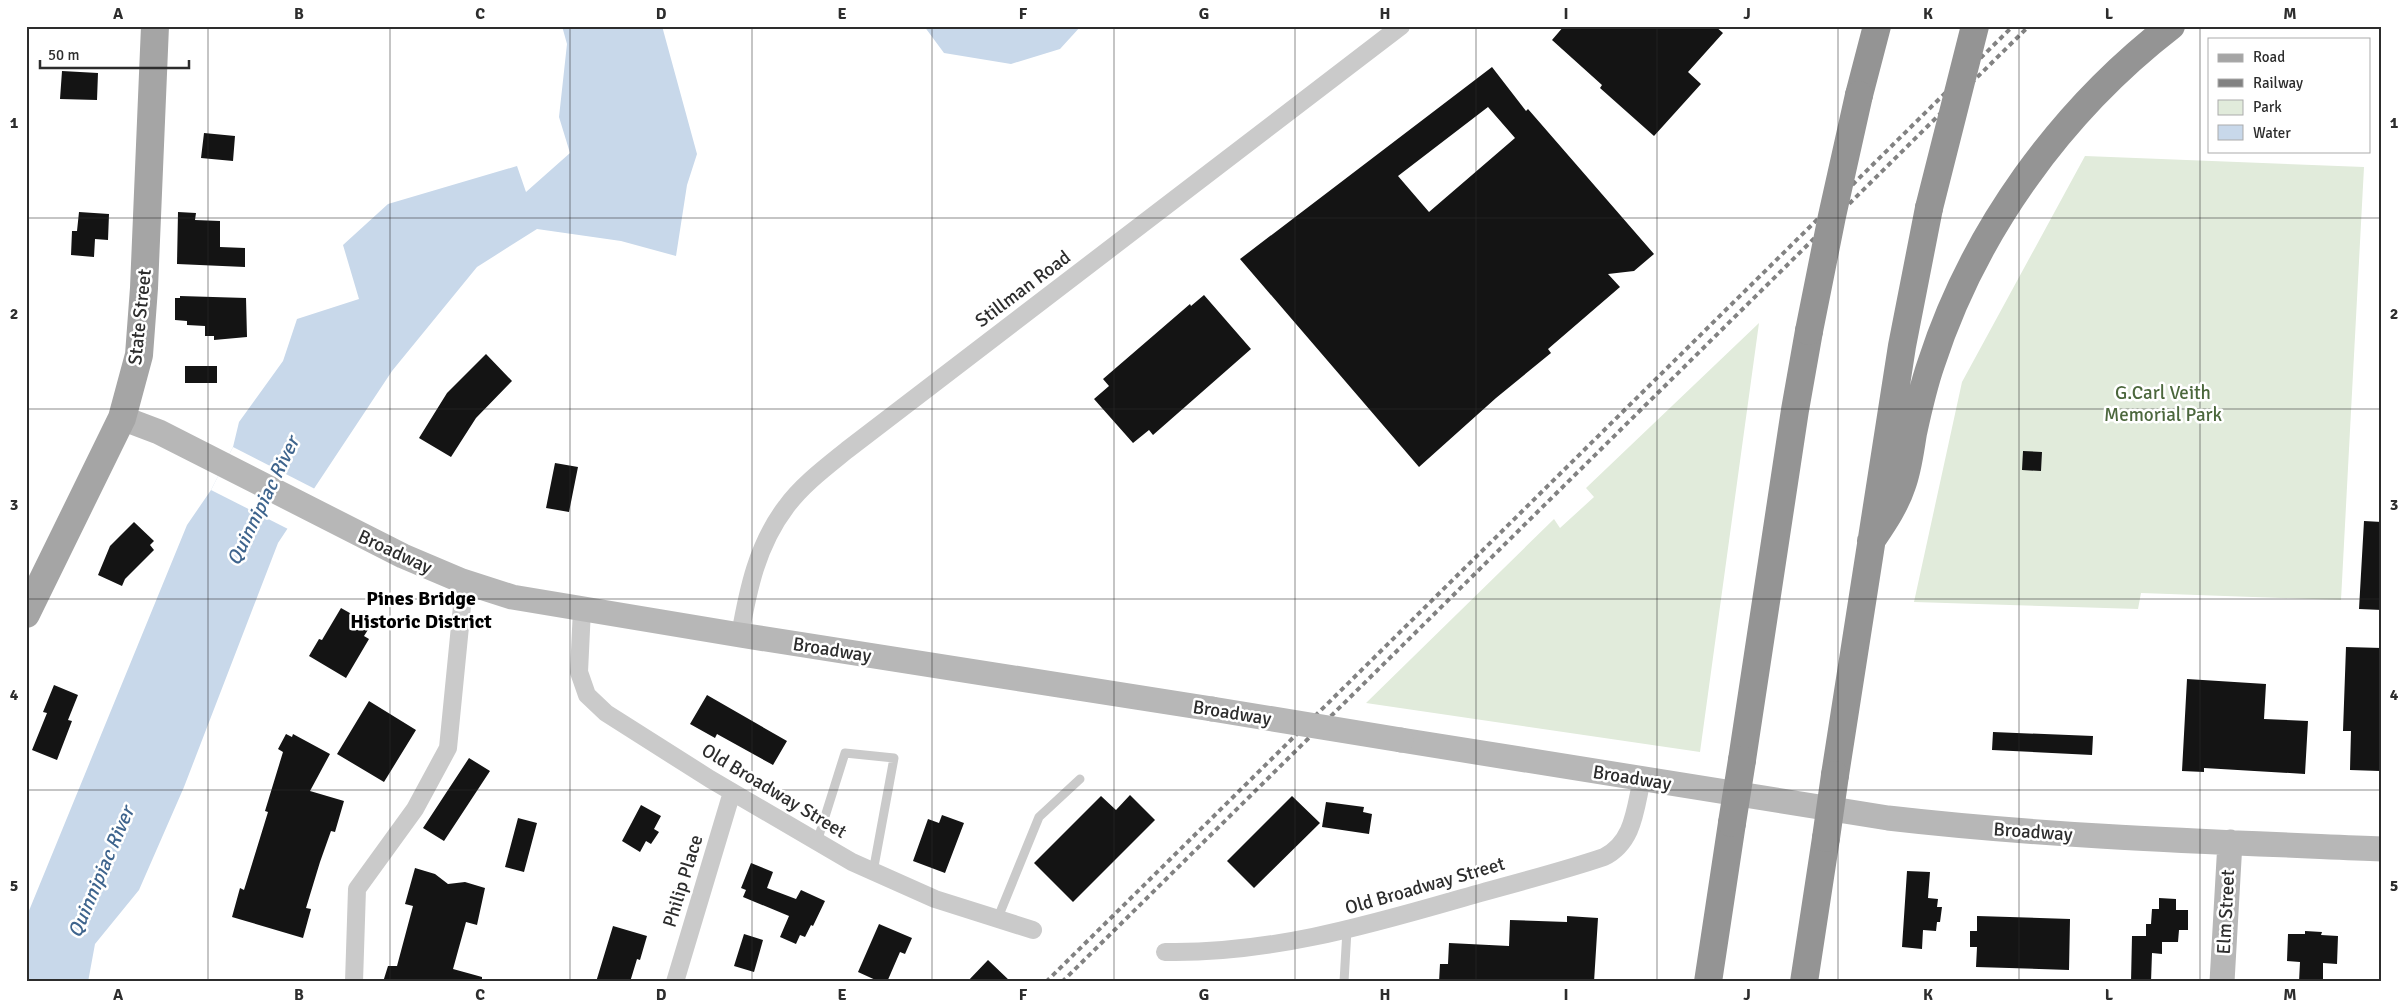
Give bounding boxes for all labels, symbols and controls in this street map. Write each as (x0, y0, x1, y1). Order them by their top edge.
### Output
text: A (113, 4, 124, 24)
text: B (294, 4, 304, 24)
text: C (475, 4, 485, 24)
text: D (656, 4, 667, 24)
text: E (837, 4, 847, 24)
text: F (1019, 4, 1028, 24)
text: G (1199, 4, 1209, 24)
text: H (1380, 4, 1390, 24)
text: I (1563, 4, 1569, 24)
text: J (1743, 4, 1751, 24)
text: K (1923, 4, 1933, 24)
text: L (2105, 4, 2114, 24)
text: M (2283, 4, 2297, 24)
scale bar (40, 38, 189, 70)
legend (2208, 38, 2370, 152)
text: 50 m (48, 46, 79, 64)
text: Road (2253, 48, 2285, 66)
text: Railway (2253, 74, 2303, 92)
text: Park (2253, 98, 2282, 116)
text: 1 (10, 113, 19, 133)
text: 1 (2390, 113, 2399, 133)
text: Water (2253, 124, 2291, 142)
street label: Stillman Road (970, 245, 1076, 333)
street label: State Street (123, 268, 157, 366)
text: 2 (10, 304, 18, 324)
text: 2 (2390, 304, 2398, 324)
park label: G.Carl Veith Memorial Park (2104, 381, 2223, 427)
water label: Quinnipiac River (221, 430, 306, 569)
text: 3 (10, 495, 18, 515)
text: 3 (2390, 495, 2398, 515)
street label: Broadway (354, 524, 436, 580)
district label: Pines Bridge Historic District (350, 586, 492, 634)
street label: Broadway (791, 632, 873, 668)
text: 4 (10, 685, 19, 705)
text: 4 (2390, 685, 2399, 705)
street label: Broadway (1191, 695, 1273, 731)
street label: Old Broadway Street (697, 738, 851, 844)
street label: Broadway (1591, 760, 1673, 796)
water label: Quinnipiac River (62, 800, 141, 941)
street label: Broadway (1993, 817, 2073, 847)
street label: Philip Place (658, 832, 708, 930)
street label: Old Broadway Street (1342, 852, 1508, 920)
street label: Elm Street (2212, 869, 2240, 955)
text: 5 (10, 876, 18, 896)
text: 5 (2390, 876, 2398, 896)
text: A (113, 985, 124, 1005)
text: B (294, 985, 304, 1005)
text: C (475, 985, 485, 1005)
text: D (656, 985, 667, 1005)
text: E (837, 985, 847, 1005)
text: F (1019, 985, 1028, 1005)
text: G (1199, 985, 1209, 1005)
text: H (1380, 985, 1390, 1005)
text: I (1563, 985, 1569, 1005)
text: J (1743, 985, 1751, 1005)
text: K (1923, 985, 1933, 1005)
text: L (2105, 985, 2114, 1005)
text: M (2283, 985, 2297, 1005)

